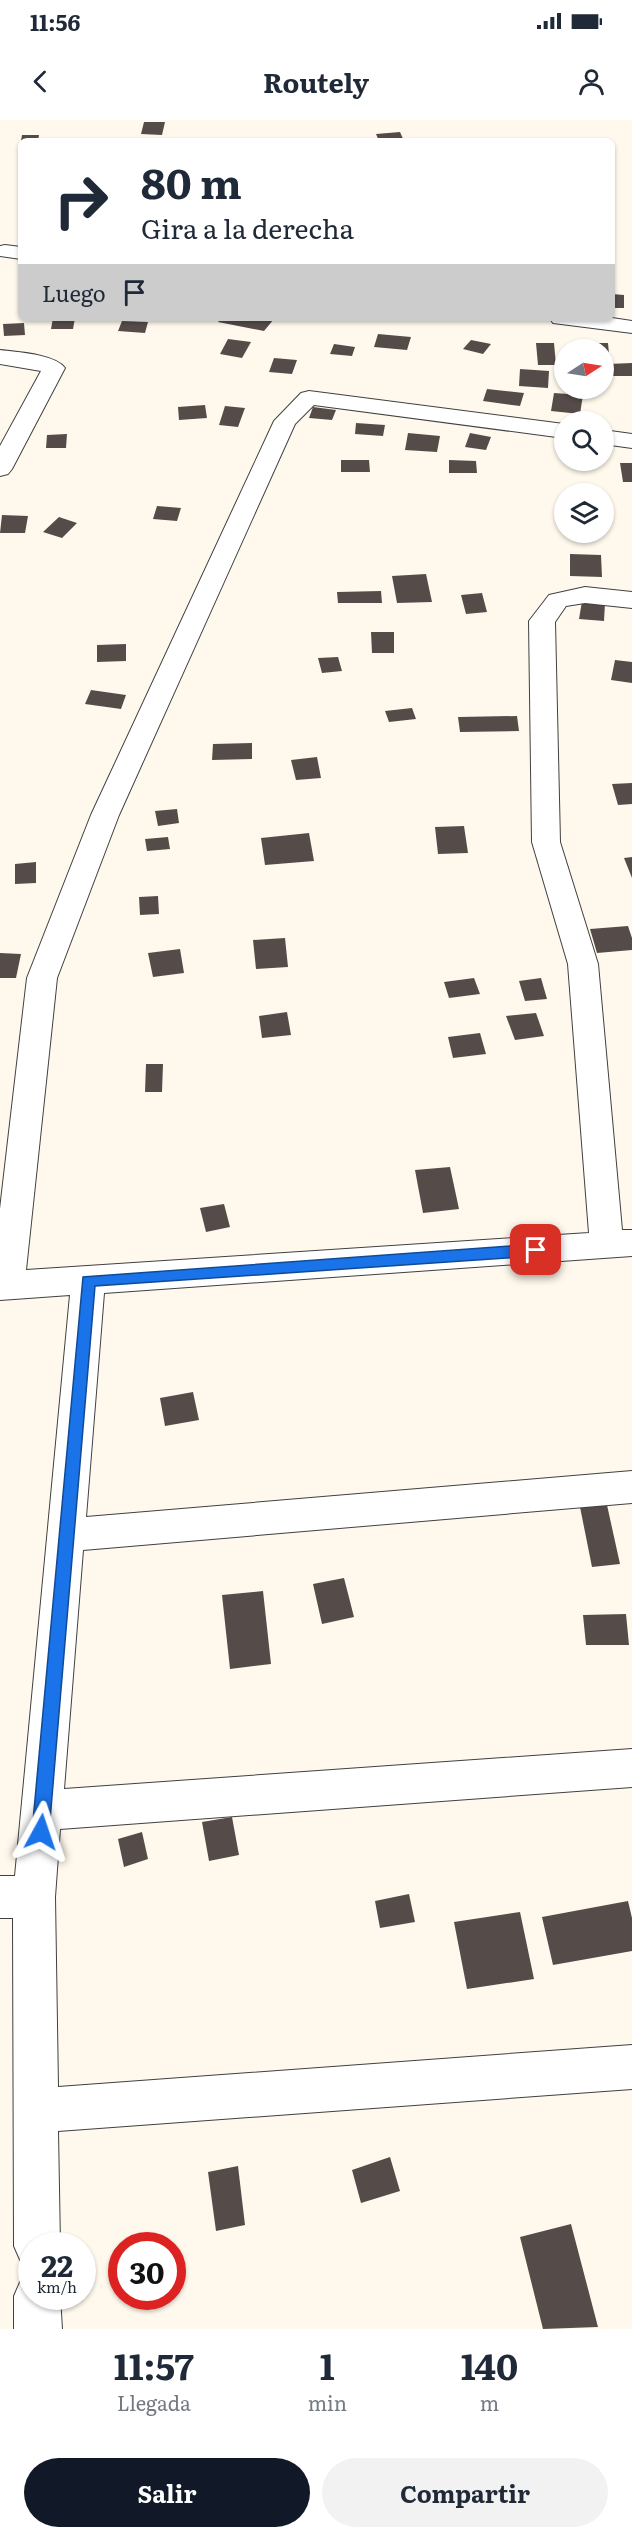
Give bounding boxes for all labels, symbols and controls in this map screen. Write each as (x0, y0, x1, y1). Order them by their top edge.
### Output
text: 11:56 (30, 5, 80, 38)
text: Routely (263, 61, 369, 101)
icon: back (24, 65, 57, 98)
icon: person (575, 65, 608, 98)
text: 80 m (141, 150, 242, 212)
icon: right (42, 162, 120, 240)
text: Gira a la derecha (141, 207, 354, 247)
text: Luego (42, 276, 106, 309)
icon: arrive (118, 276, 151, 309)
north arrow (554, 339, 614, 399)
map controls (554, 339, 614, 543)
button: search (554, 411, 614, 471)
button: layers (554, 483, 614, 543)
pin (510, 1224, 561, 1275)
icon: arrive (519, 1233, 552, 1266)
position arrow (9, 1800, 73, 1864)
speed limit sign: 30 (108, 2232, 186, 2310)
text: 22 (41, 2242, 73, 2286)
text: km/h (37, 2275, 77, 2298)
text: 11:57 (114, 2338, 194, 2391)
text: 1 (320, 2338, 335, 2391)
text: 140 (461, 2338, 518, 2391)
text: Llegada (117, 2387, 191, 2417)
text: min (308, 2387, 347, 2417)
text: m (480, 2387, 499, 2417)
button: Salir (24, 2458, 310, 2527)
button: Compartir (322, 2458, 608, 2527)

